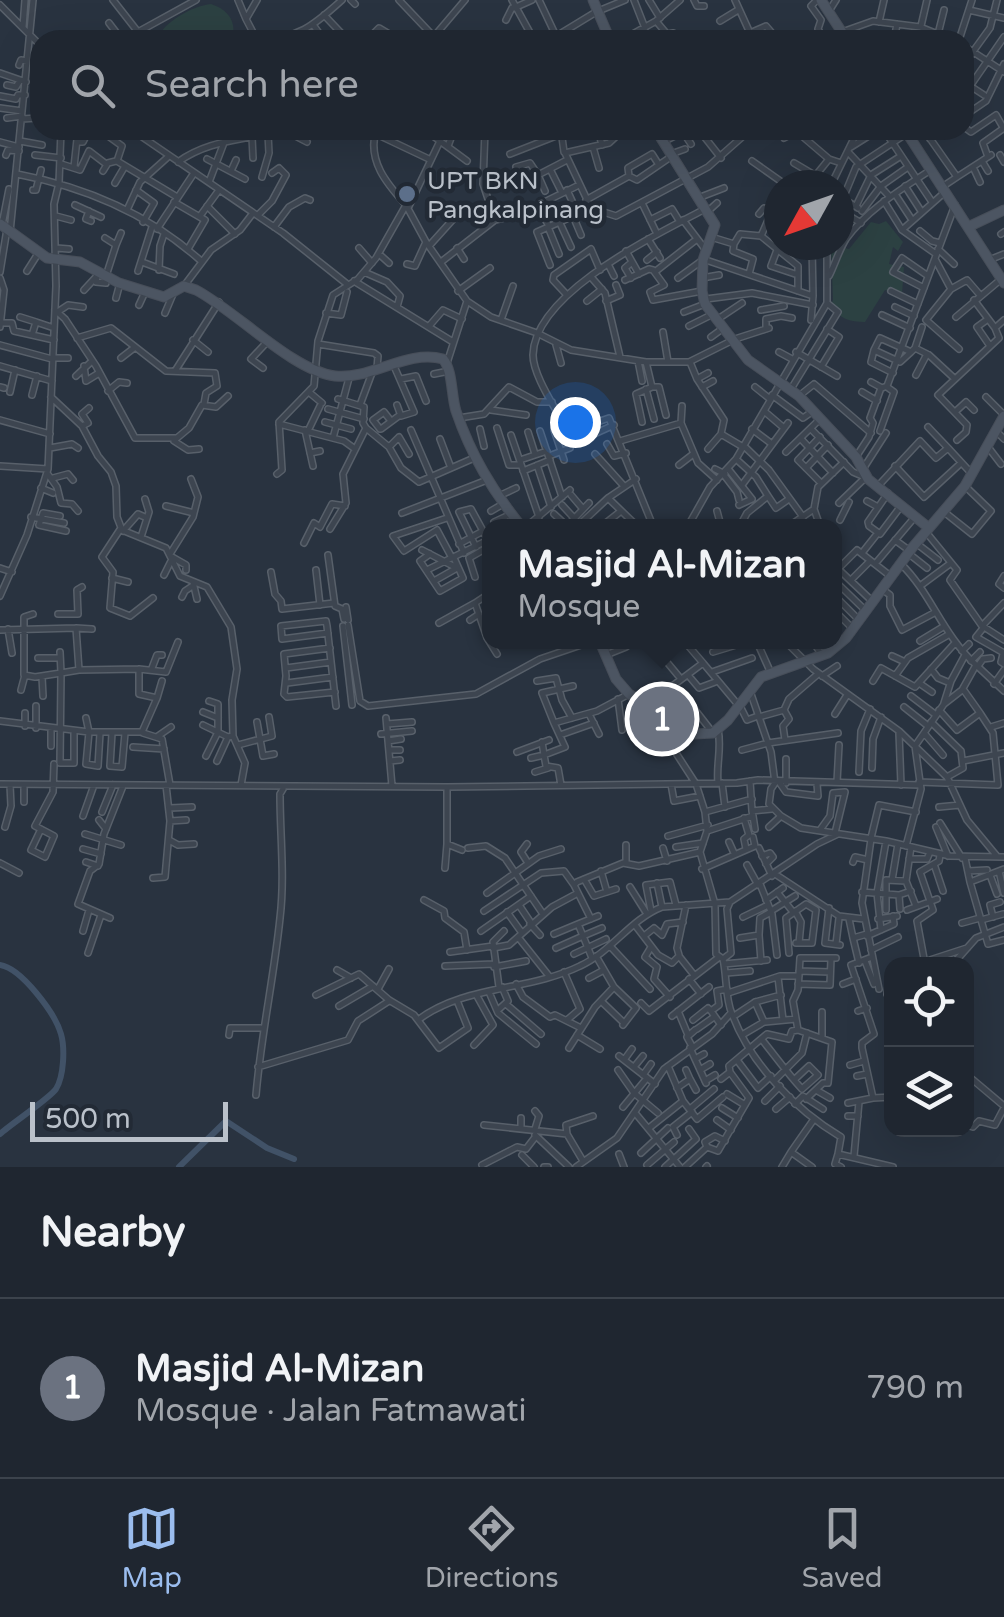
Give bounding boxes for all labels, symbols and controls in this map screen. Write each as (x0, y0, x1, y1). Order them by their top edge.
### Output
search box (30, 30, 974, 140)
icon: search (65, 58, 120, 113)
text: Search here (145, 62, 359, 108)
place label: UPT BKN Pangkalpinang (427, 166, 604, 225)
north arrow (764, 170, 854, 260)
marker: UPT BKN Pangkalpinang (396, 183, 418, 205)
your location (550, 397, 601, 448)
popup (482, 519, 842, 649)
text: Masjid Al-Mizan (517, 542, 807, 588)
text: Mosque (517, 588, 640, 626)
pin: 1 (630, 682, 694, 756)
map controls (884, 957, 974, 1137)
button: locate (884, 957, 974, 1047)
button: layers (884, 1047, 974, 1137)
scale bar (30, 1097, 228, 1142)
text: 500 m (45, 1102, 131, 1136)
text: Nearby (40, 1207, 185, 1258)
text: Masjid Al-Mizan (135, 1346, 424, 1392)
text: 1 (62, 1369, 83, 1407)
text: 790 m (866, 1369, 964, 1407)
text: Mosque · Jalan Fatmawati (135, 1392, 527, 1430)
tab: Map (121, 1501, 182, 1595)
tab: Directions (425, 1501, 559, 1595)
tab: Saved (802, 1501, 883, 1595)

